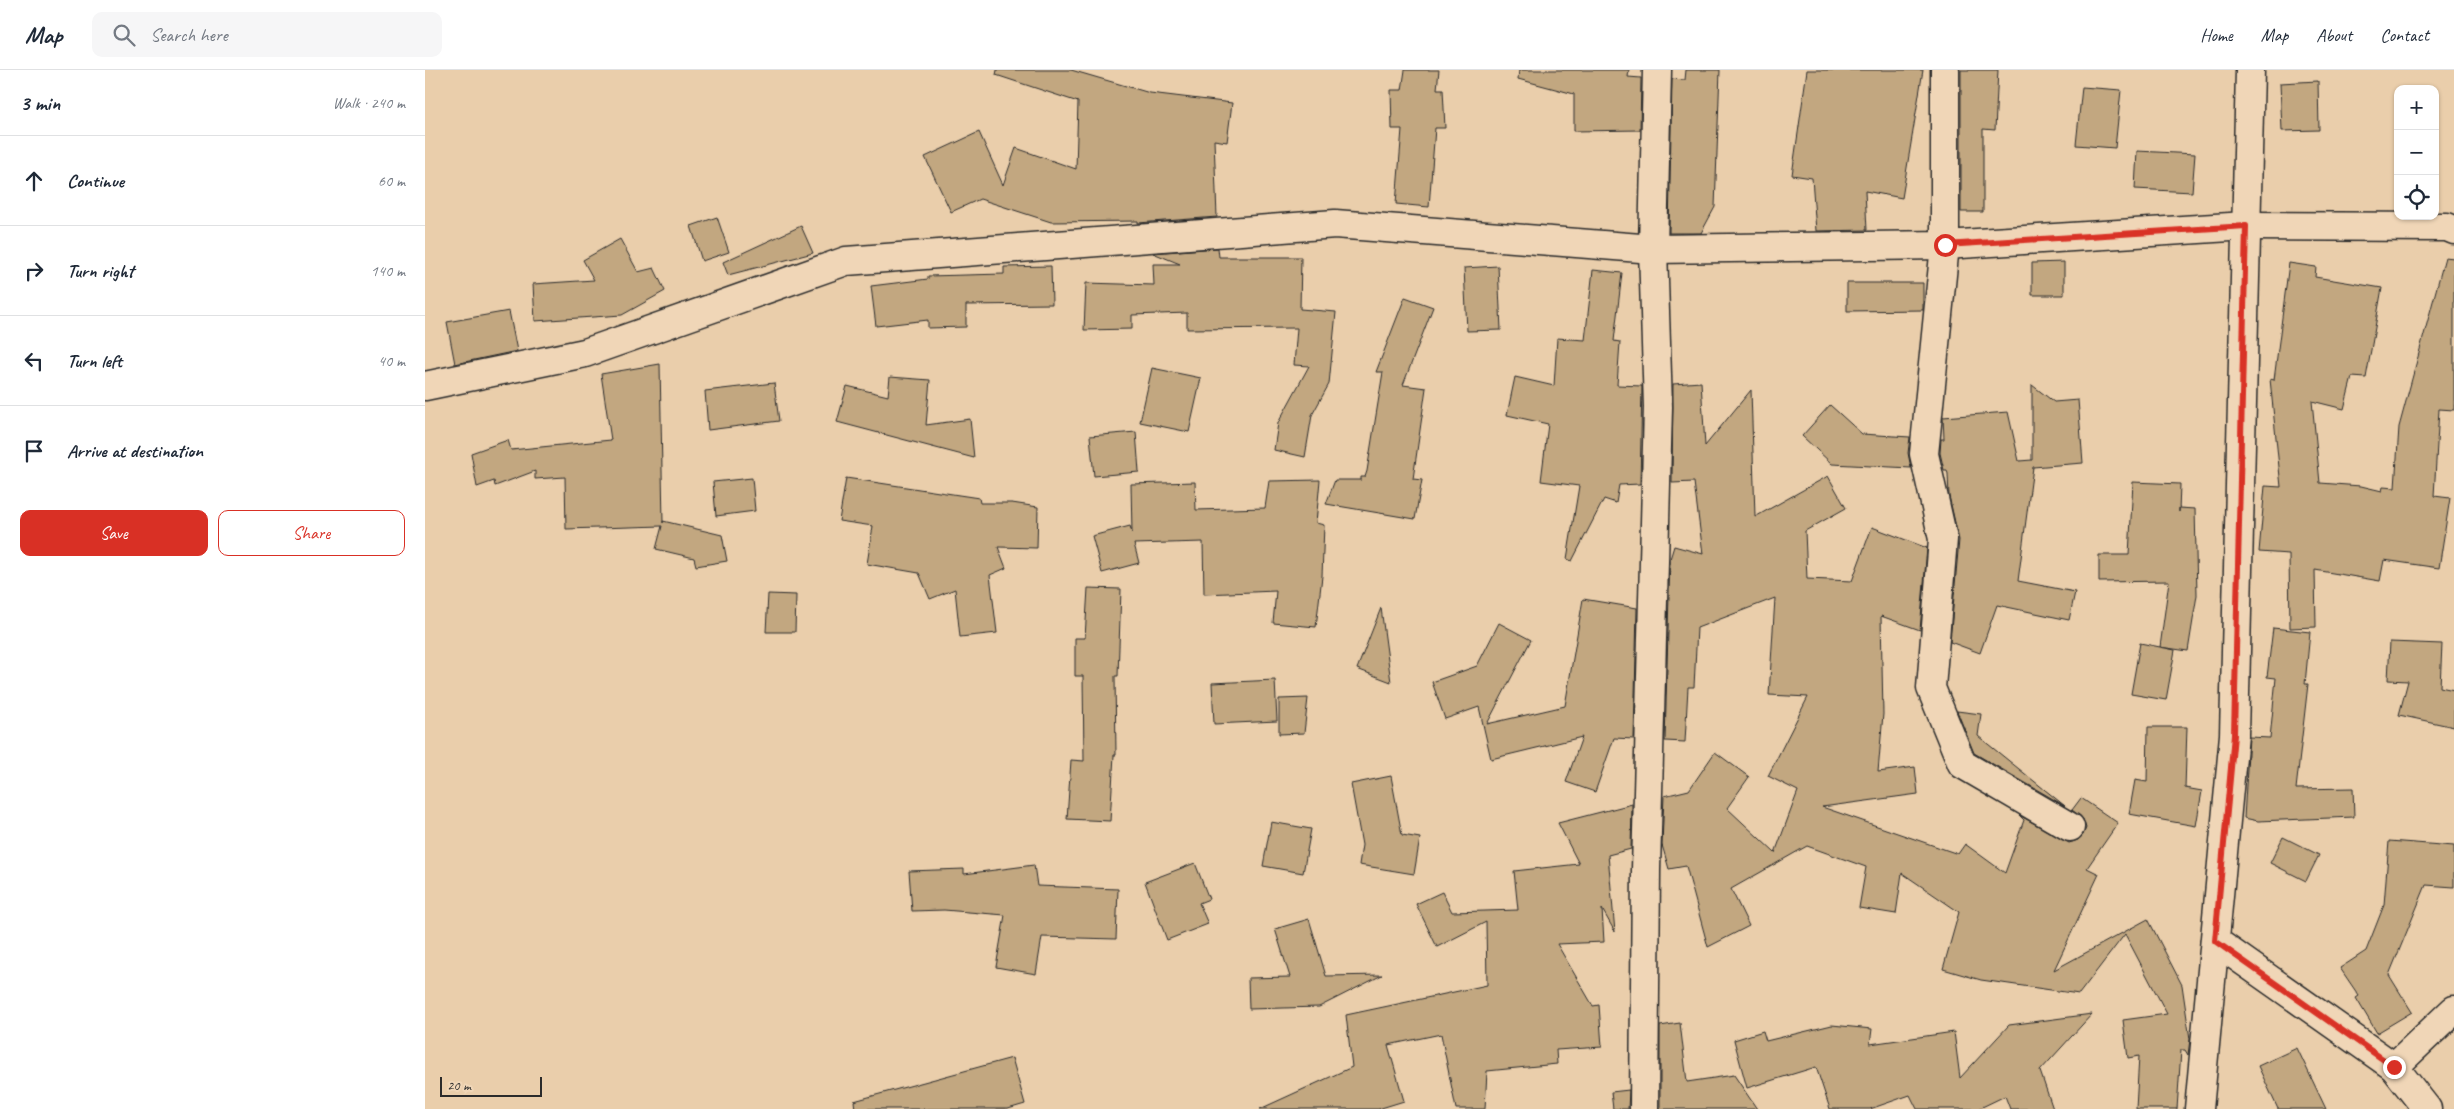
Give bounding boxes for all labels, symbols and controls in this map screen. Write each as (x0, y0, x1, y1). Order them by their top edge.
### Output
search box (92, 12, 442, 57)
text: Map (25, 20, 62, 50)
icon: search (110, 21, 138, 49)
text: Search here (150, 23, 228, 47)
text: Home (2200, 24, 2233, 46)
text: Map (2261, 24, 2288, 46)
text: About (2316, 24, 2352, 46)
text: Contact (2380, 24, 2429, 46)
map controls (2394, 85, 2439, 220)
button: + (2394, 85, 2439, 130)
text: 3 min (20, 90, 60, 116)
text: Walk · 240 m (333, 93, 405, 113)
button: − (2394, 130, 2439, 175)
icon: ahead (20, 167, 48, 195)
text: Continue (67, 169, 124, 193)
text: 60 m (378, 171, 405, 191)
button: locate (2394, 175, 2439, 220)
route start (1934, 234, 1957, 257)
icon: right (20, 257, 48, 285)
text: Turn right (67, 259, 134, 283)
text: 140 m (371, 261, 405, 281)
icon: left (20, 347, 48, 375)
text: Turn left (67, 349, 122, 373)
text: 40 m (378, 351, 405, 371)
icon: arrive (20, 437, 48, 465)
text: Arrive at destination (67, 439, 203, 463)
button: Save (20, 510, 208, 556)
button: Share (218, 510, 405, 556)
route end (2383, 1056, 2406, 1079)
scale bar (440, 1074, 543, 1097)
text: 20 m (447, 1077, 471, 1094)

